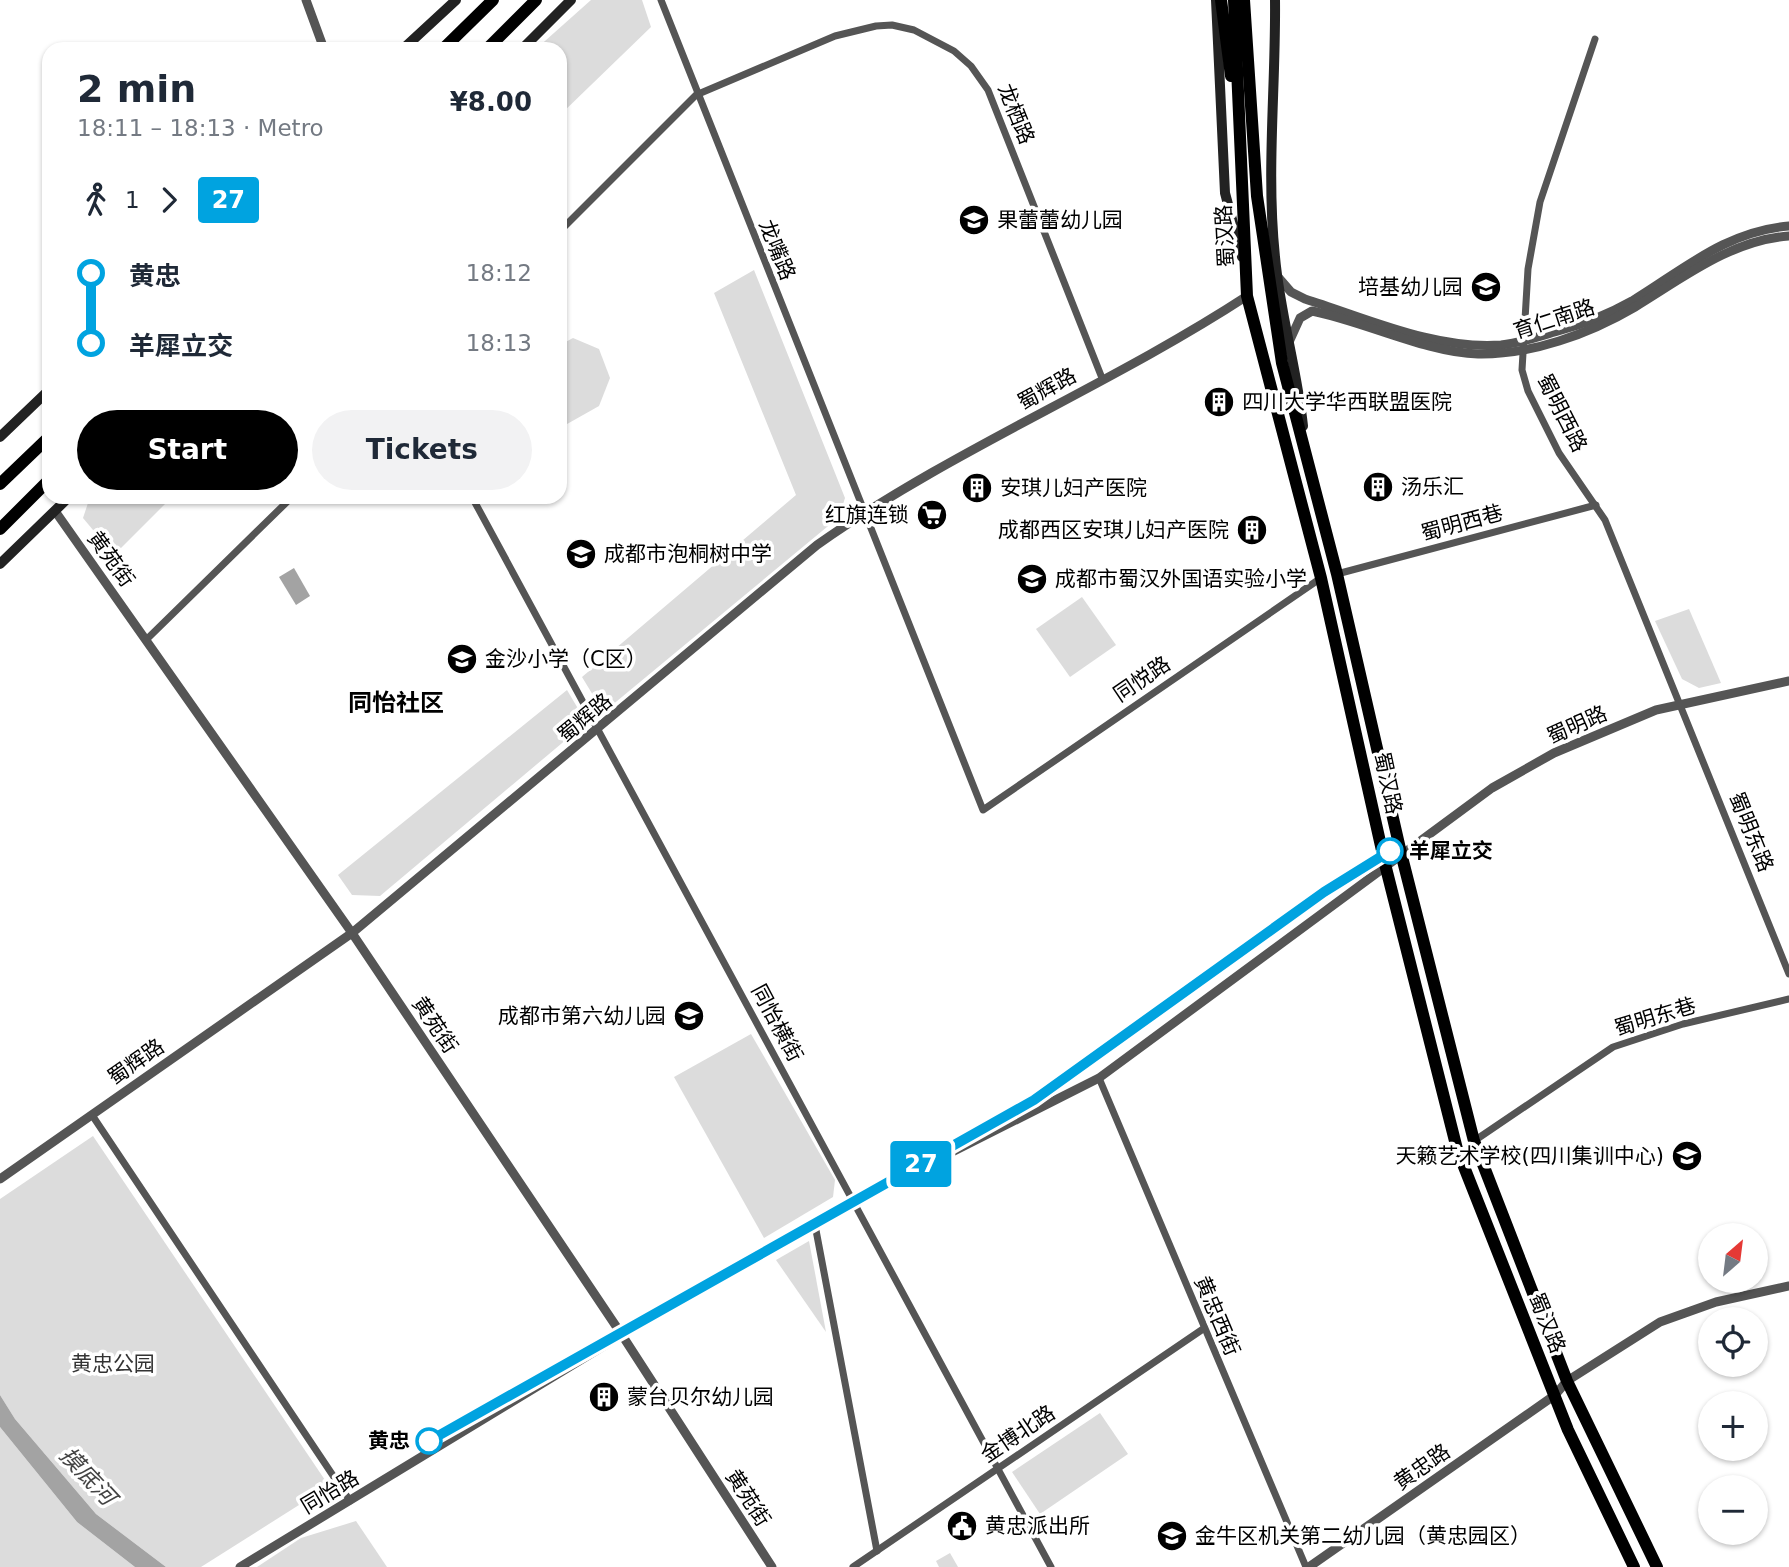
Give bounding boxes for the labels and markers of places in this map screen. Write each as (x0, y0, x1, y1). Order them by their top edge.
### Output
school or university icon: 果蕾蕾幼儿园 (957, 203, 991, 237)
place label: 果蕾蕾幼儿园 (997, 208, 1123, 232)
school or university icon: 培基幼儿园 (1469, 270, 1503, 304)
place label: 培基幼儿园 (1358, 275, 1463, 299)
building icon: 四川大学华西联盟医院 (1202, 385, 1236, 419)
place label: 四川大学华西联盟医院 (1242, 390, 1452, 414)
building icon: 汤乐汇 (1361, 470, 1395, 504)
building icon: 安琪儿妇产医院 (960, 471, 994, 505)
place label: 汤乐汇 (1401, 475, 1464, 499)
place label: 安琪儿妇产医院 (1000, 476, 1147, 500)
supermarket icon: 红旗连锁 (915, 498, 949, 532)
place label: 红旗连锁 (825, 503, 909, 527)
building icon: 成都西区安琪儿妇产医院 (1235, 513, 1269, 547)
place label: 成都西区安琪儿妇产医院 (998, 518, 1229, 542)
school or university icon: 成都市泡桐树中学 (564, 537, 598, 571)
place label: 成都市泡桐树中学 (604, 542, 772, 566)
school or university icon: 成都市蜀汉外国语实验小学 (1015, 562, 1049, 596)
place label: 成都市蜀汉外国语实验小学 (1055, 567, 1307, 591)
school or university icon: 金沙小学（C区） (445, 642, 479, 676)
place label: 金沙小学（C区） (485, 647, 647, 671)
marker: 羊犀立交 (1377, 838, 1403, 864)
place label: 羊犀立交 (1409, 839, 1493, 863)
school or university icon: 成都市第六幼儿园 (672, 999, 706, 1033)
place label: 成都市第六幼儿园 (498, 1004, 666, 1028)
school or university icon: 天籁艺术学校(四川集训中心) (1670, 1139, 1704, 1173)
place label: 天籁艺术学校(四川集训中心) (1396, 1144, 1664, 1168)
building icon: 蒙台贝尔幼儿园 (587, 1380, 621, 1414)
place label: 蒙台贝尔幼儿园 (627, 1385, 774, 1409)
marker: 黄忠 (416, 1428, 442, 1454)
place label: 黄忠 (368, 1429, 410, 1453)
public building icon: 黄忠派出所 (945, 1509, 979, 1543)
place label: 黄忠派出所 (985, 1514, 1090, 1538)
school or university icon: 金牛区机关第二幼儿园（黄忠园区） (1155, 1519, 1189, 1553)
place label: 金牛区机关第二幼儿园（黄忠园区） (1195, 1524, 1531, 1548)

